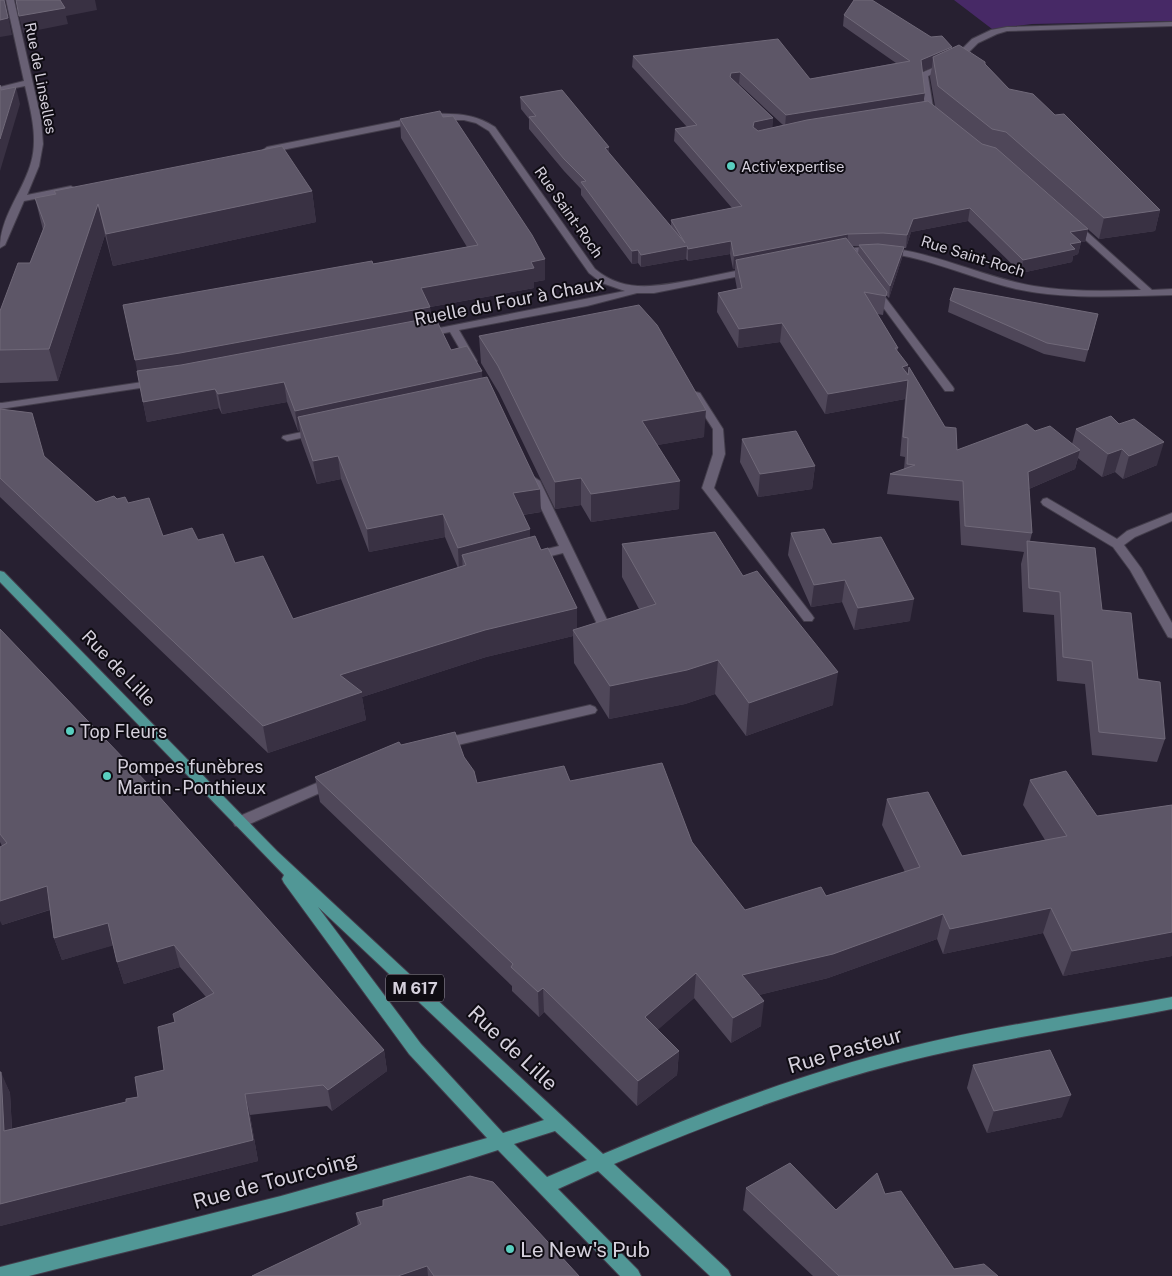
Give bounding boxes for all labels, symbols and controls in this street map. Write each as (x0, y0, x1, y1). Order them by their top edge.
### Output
street label: Rue de Linselles (22, 21, 60, 135)
place label: Activ'expertise (741, 158, 844, 175)
marker: Activ'expertise (725, 160, 737, 172)
street label: Rue Saint-Roch (531, 163, 607, 261)
street label: Rue Saint-Roch (919, 232, 1027, 280)
street label: Ruelle du Four à Chaux (412, 272, 606, 330)
street label: Rue de Lille (78, 626, 160, 710)
place label: Top Fleurs (80, 721, 167, 742)
marker: Top Fleurs (64, 725, 76, 737)
place label: Pompes funèbres Martin - Ponthieux (117, 756, 266, 798)
marker: Pompes funèbres Martin - Ponthieux (101, 770, 113, 782)
road number: M 617 (386, 974, 444, 1001)
street label: Rue de Lille (463, 1000, 563, 1096)
street label: Rue Pasteur (785, 1022, 905, 1078)
street label: Rue de Tourcoing (190, 1146, 360, 1214)
place label: Le New's Pub (520, 1237, 650, 1262)
marker: Le New's Pub (504, 1243, 516, 1255)

